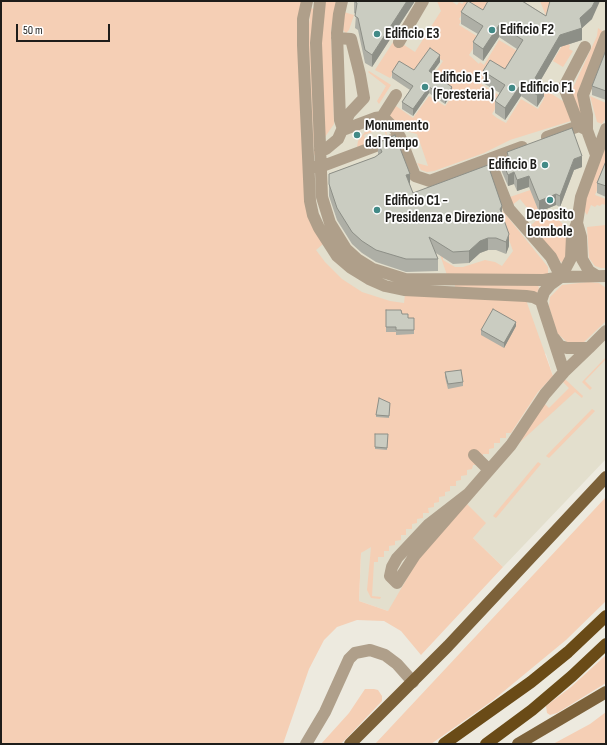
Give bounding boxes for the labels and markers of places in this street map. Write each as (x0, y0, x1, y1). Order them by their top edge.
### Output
place label: Edificio F2 (500, 21, 554, 39)
place label: Edificio E3 (385, 25, 440, 43)
marker: Edificio F2 (487, 25, 497, 35)
marker: Edificio E3 (372, 29, 382, 39)
place label: Edificio E 1 (Foresteria) (433, 69, 494, 104)
place label: Edificio F1 (520, 79, 573, 97)
marker: Edificio E 1 (Foresteria) (420, 82, 430, 92)
marker: Edificio F1 (507, 83, 517, 93)
place label: Monumento del Tempo (365, 117, 429, 152)
marker: Monumento del Tempo (352, 130, 362, 140)
place label: Edificio B (489, 156, 537, 174)
marker: Edificio B (540, 160, 550, 170)
place label: Edificio C1 - Presidenza e Direzione (385, 192, 504, 227)
marker: Deposito bombole (545, 195, 555, 205)
marker: Edificio C1 - Presidenza e Direzione (372, 205, 382, 215)
place label: Deposito bombole (526, 206, 574, 241)

